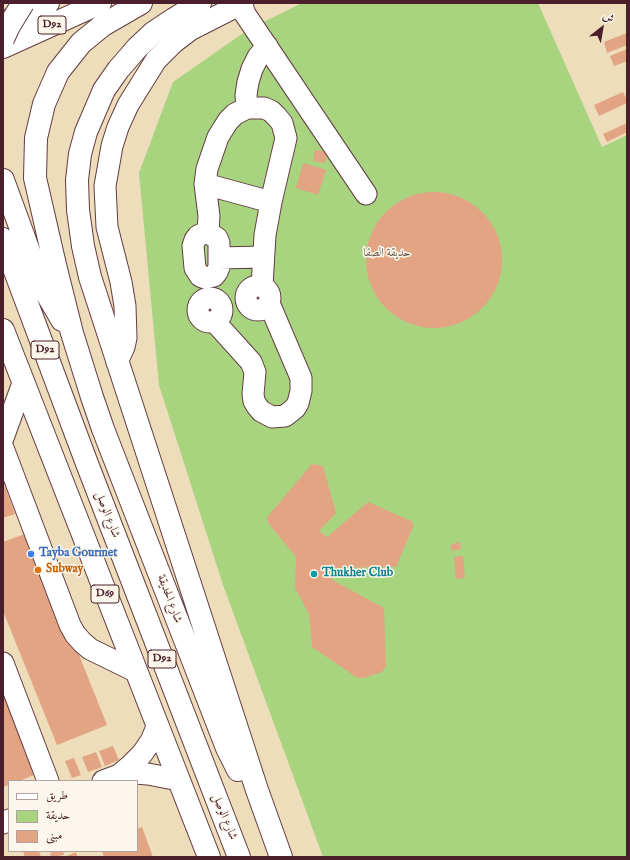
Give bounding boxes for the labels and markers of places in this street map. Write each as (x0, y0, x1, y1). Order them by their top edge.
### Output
place label: Tayba Gourmet (39, 547, 117, 561)
marker: Tayba Gourmet (26, 549, 36, 559)
place label: Subway (46, 563, 84, 577)
marker: Subway (33, 565, 43, 575)
place label: Thukher Club (322, 567, 393, 581)
marker: Thukher Club (309, 569, 319, 579)

